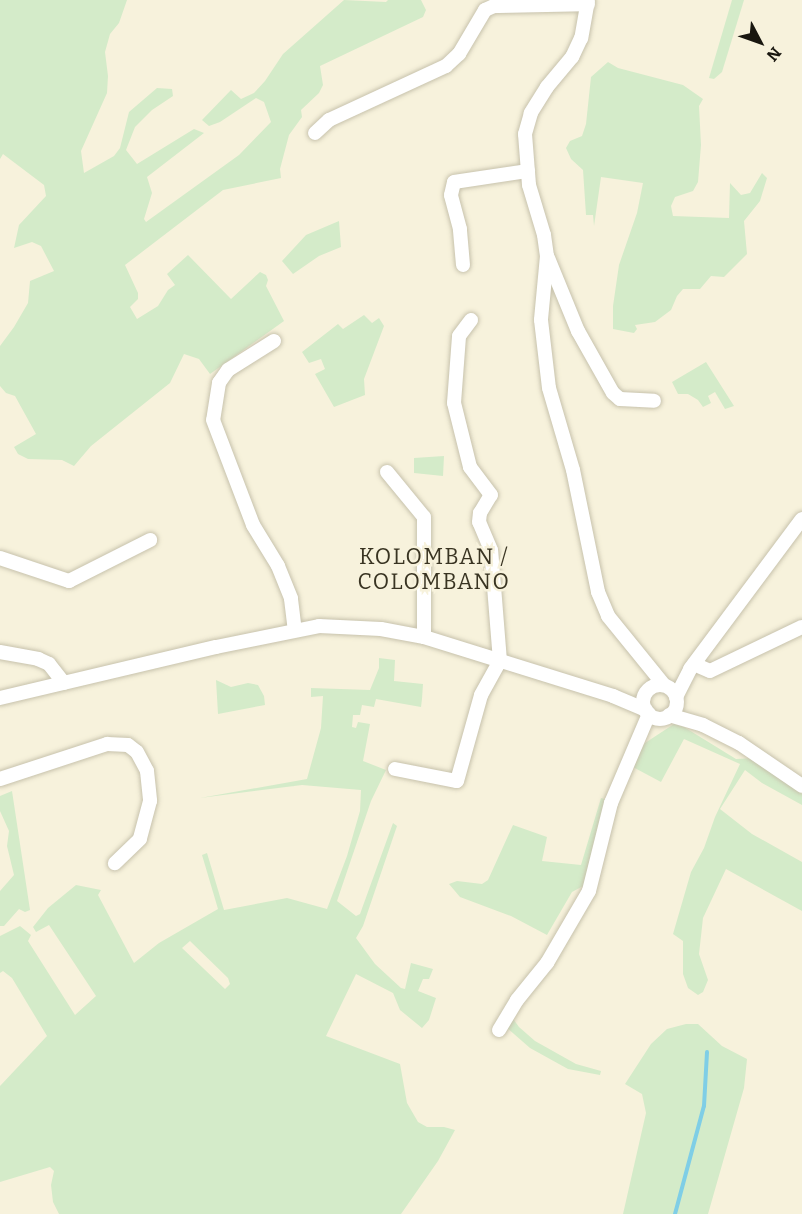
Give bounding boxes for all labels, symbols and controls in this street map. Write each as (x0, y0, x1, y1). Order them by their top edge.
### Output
north arrow (730, 12, 790, 72)
text: N (763, 43, 785, 65)
district label: KOLOMBAN / COLOMBANO (358, 543, 510, 594)

